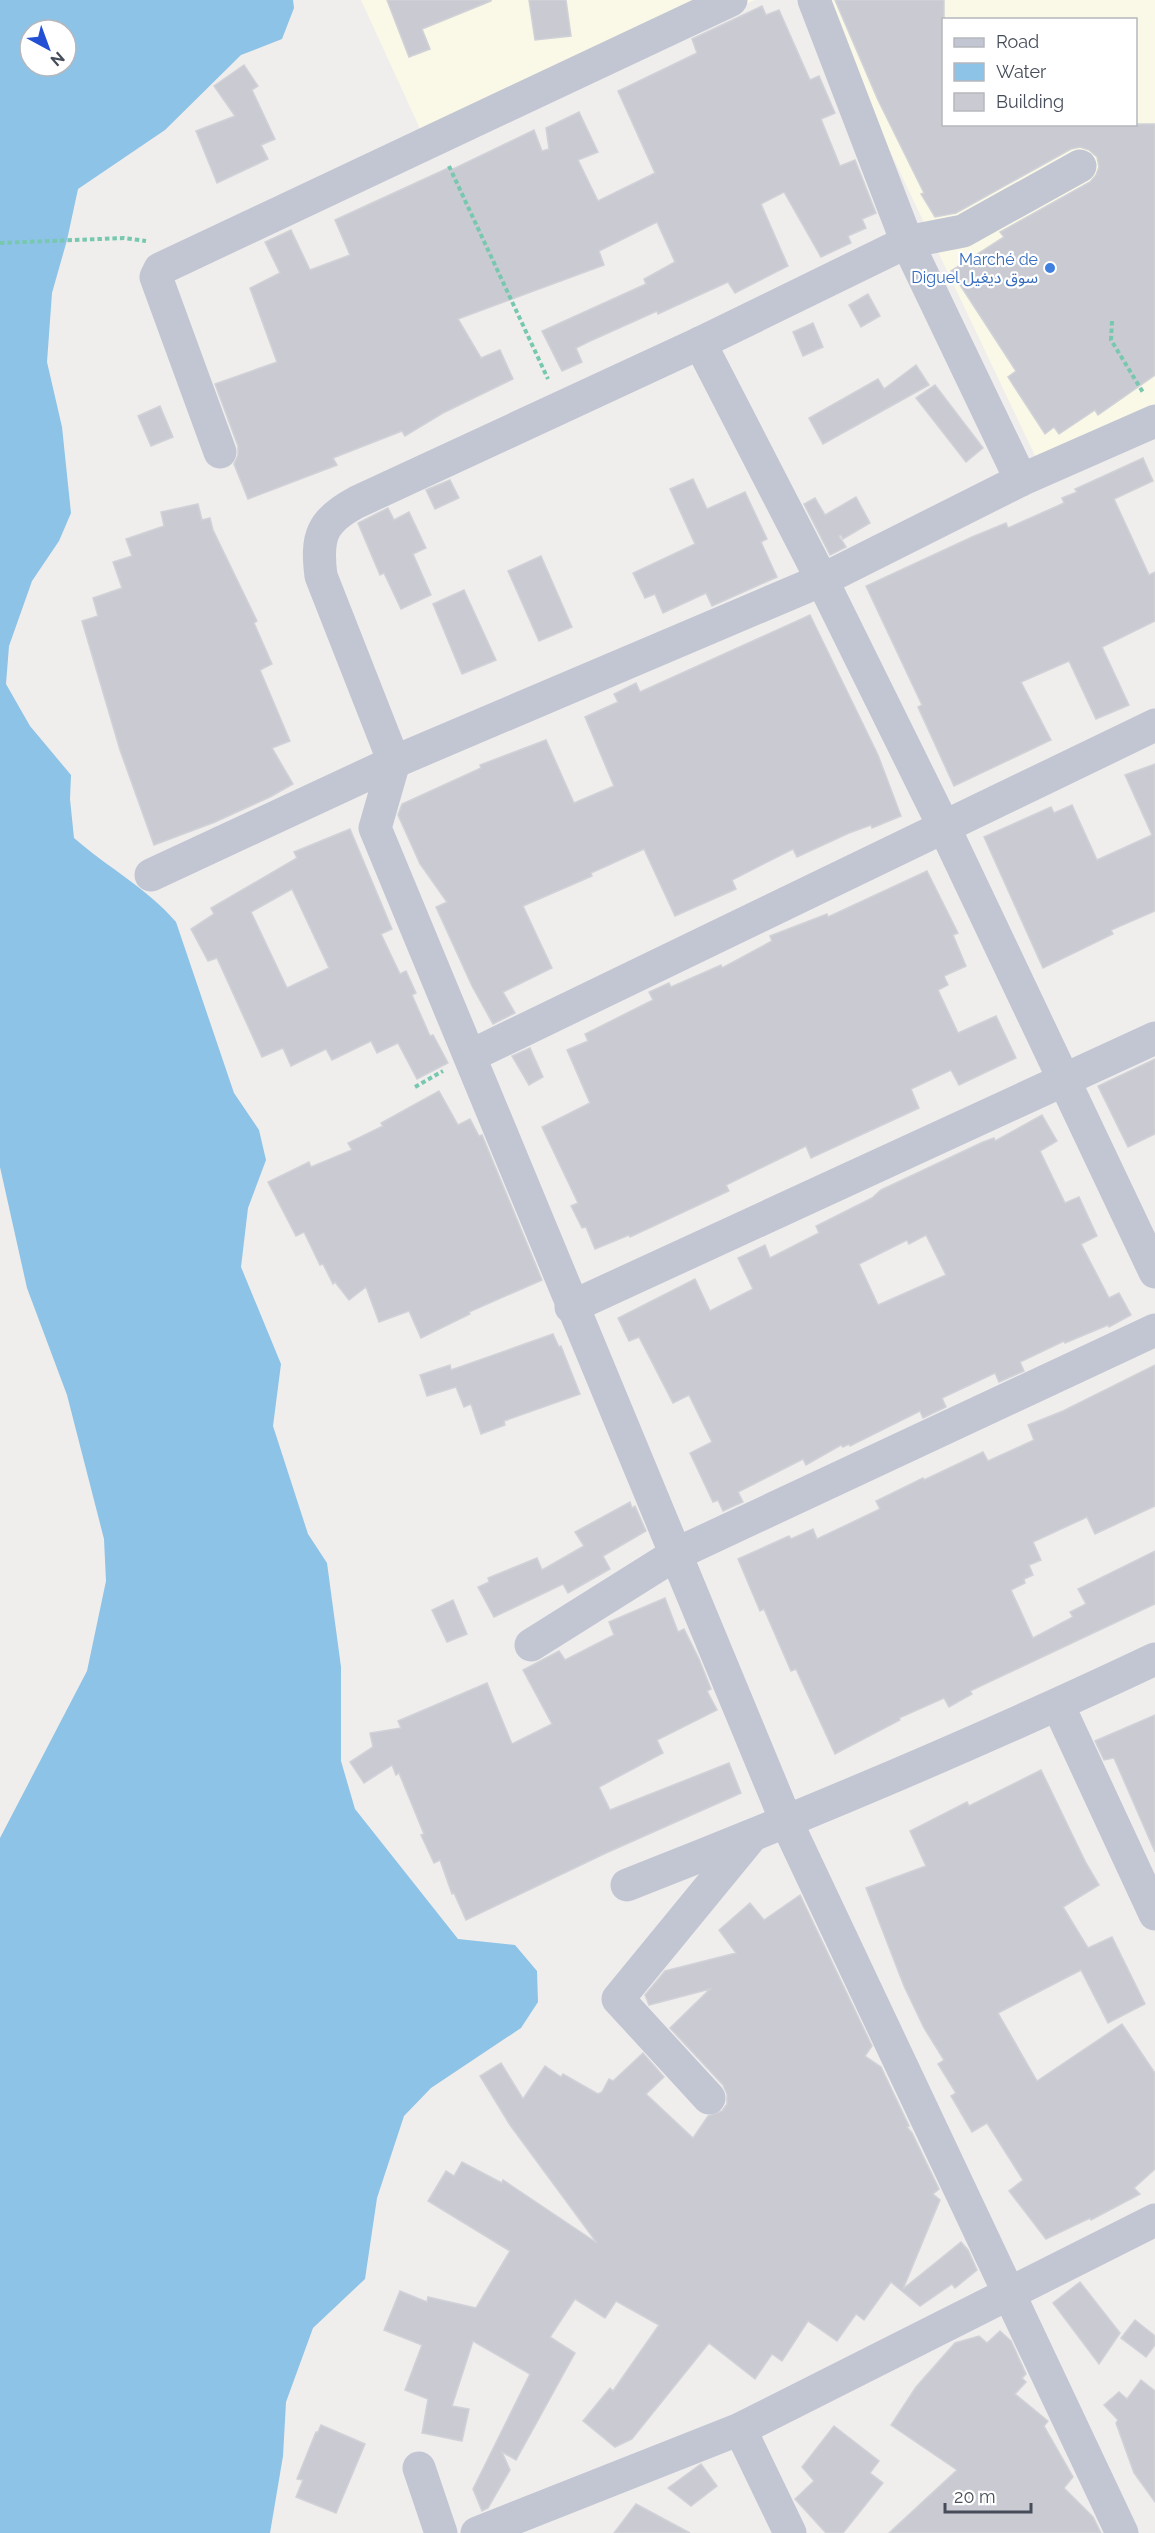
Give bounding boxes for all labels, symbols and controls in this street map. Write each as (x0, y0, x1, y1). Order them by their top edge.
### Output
north arrow (18, 18, 78, 78)
legend (942, 18, 1137, 126)
text: Road (996, 31, 1039, 52)
text: N (47, 48, 68, 70)
text: Water (996, 61, 1047, 82)
text: Building (996, 91, 1064, 112)
place label: Marché de Diguel سوق ديغيل (911, 250, 1038, 287)
marker: Marché de Diguel سوق ديغيل (1043, 261, 1057, 275)
scale bar (945, 2476, 1030, 2514)
text: 20 m (954, 2486, 996, 2507)

